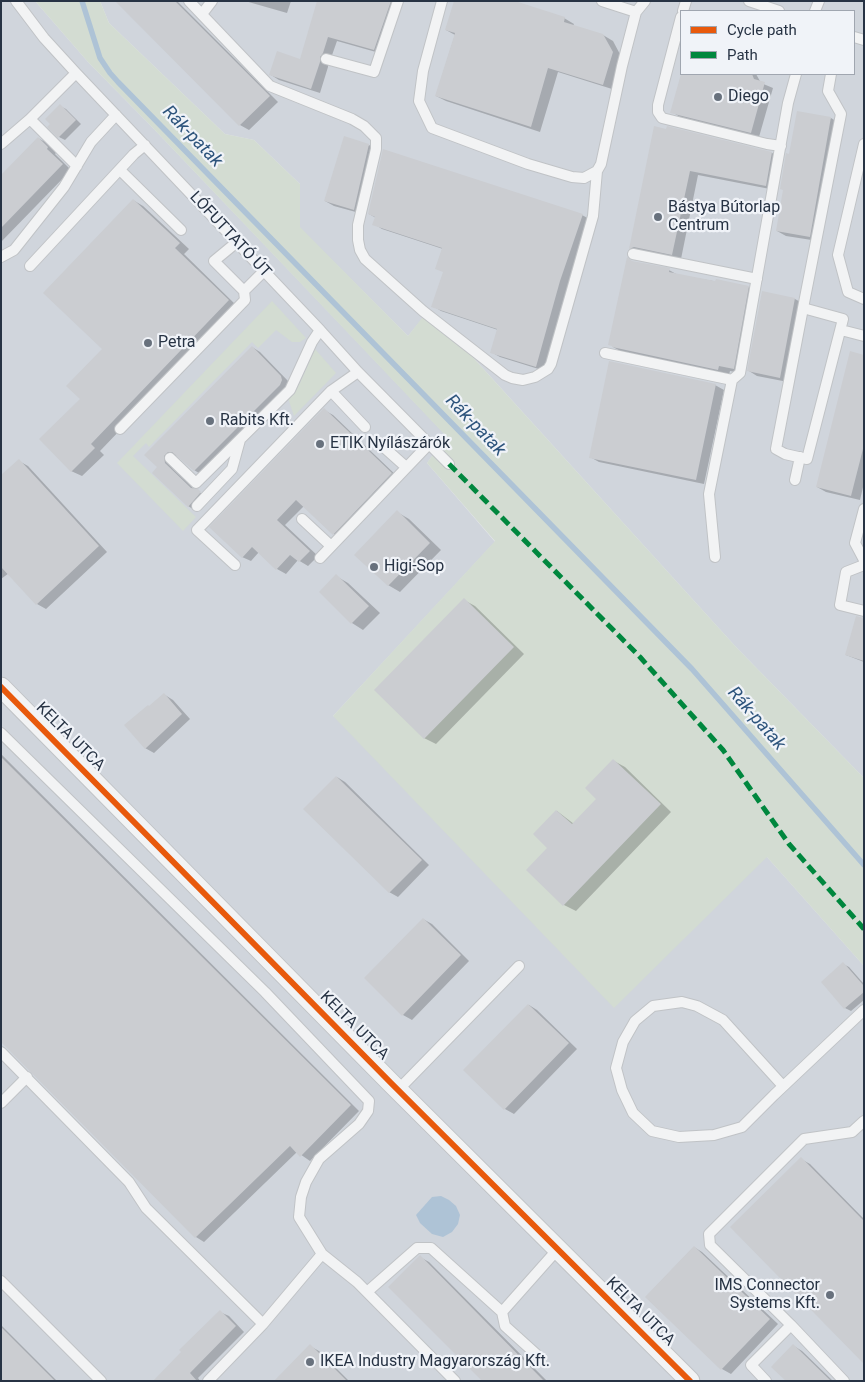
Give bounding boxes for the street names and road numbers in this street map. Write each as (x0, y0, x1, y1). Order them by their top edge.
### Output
street label: LÓFUTTATÓ ÚT (185, 188, 275, 282)
street label: KELTA UTCA (32, 699, 108, 775)
street label: KELTA UTCA (316, 988, 392, 1064)
street label: KELTA UTCA (602, 1274, 678, 1350)

